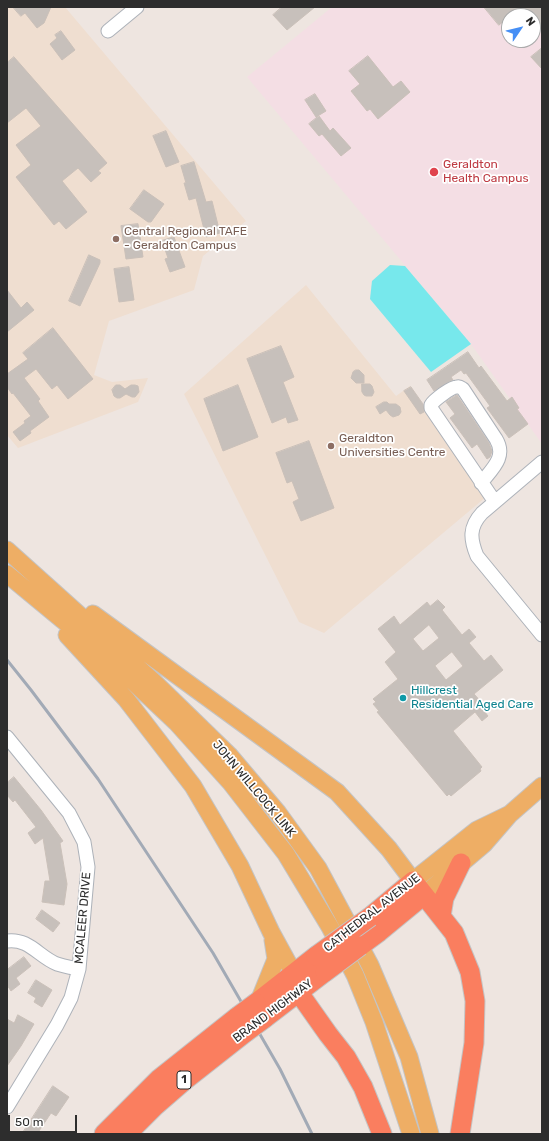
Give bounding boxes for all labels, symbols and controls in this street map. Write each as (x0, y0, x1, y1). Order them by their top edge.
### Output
north arrow (501, 8, 541, 48)
text: N (523, 14, 538, 28)
place label: Geraldton Health Campus (443, 158, 529, 186)
marker: Geraldton Health Campus (428, 166, 440, 178)
place label: Central Regional TAFE - Geraldton Campus (124, 225, 247, 253)
marker: Central Regional TAFE - Geraldton Campus (111, 234, 121, 244)
place label: Geraldton Universities Centre (339, 432, 445, 460)
marker: Geraldton Universities Centre (326, 441, 336, 451)
place label: Hillcrest Residential Aged Care (411, 684, 533, 712)
marker: Hillcrest Residential Aged Care (398, 693, 408, 703)
street label: JOHN WILLCOCK LINK (209, 738, 299, 840)
street label: MCALEER DRIVE (72, 871, 94, 965)
street label: CATHEDRAL AVENUE (321, 871, 423, 955)
street label: BRAND HIGHWAY (230, 976, 316, 1046)
road number: 1 (177, 1071, 191, 1089)
scale bar (10, 1107, 79, 1133)
text: 50 m (15, 1115, 43, 1129)

